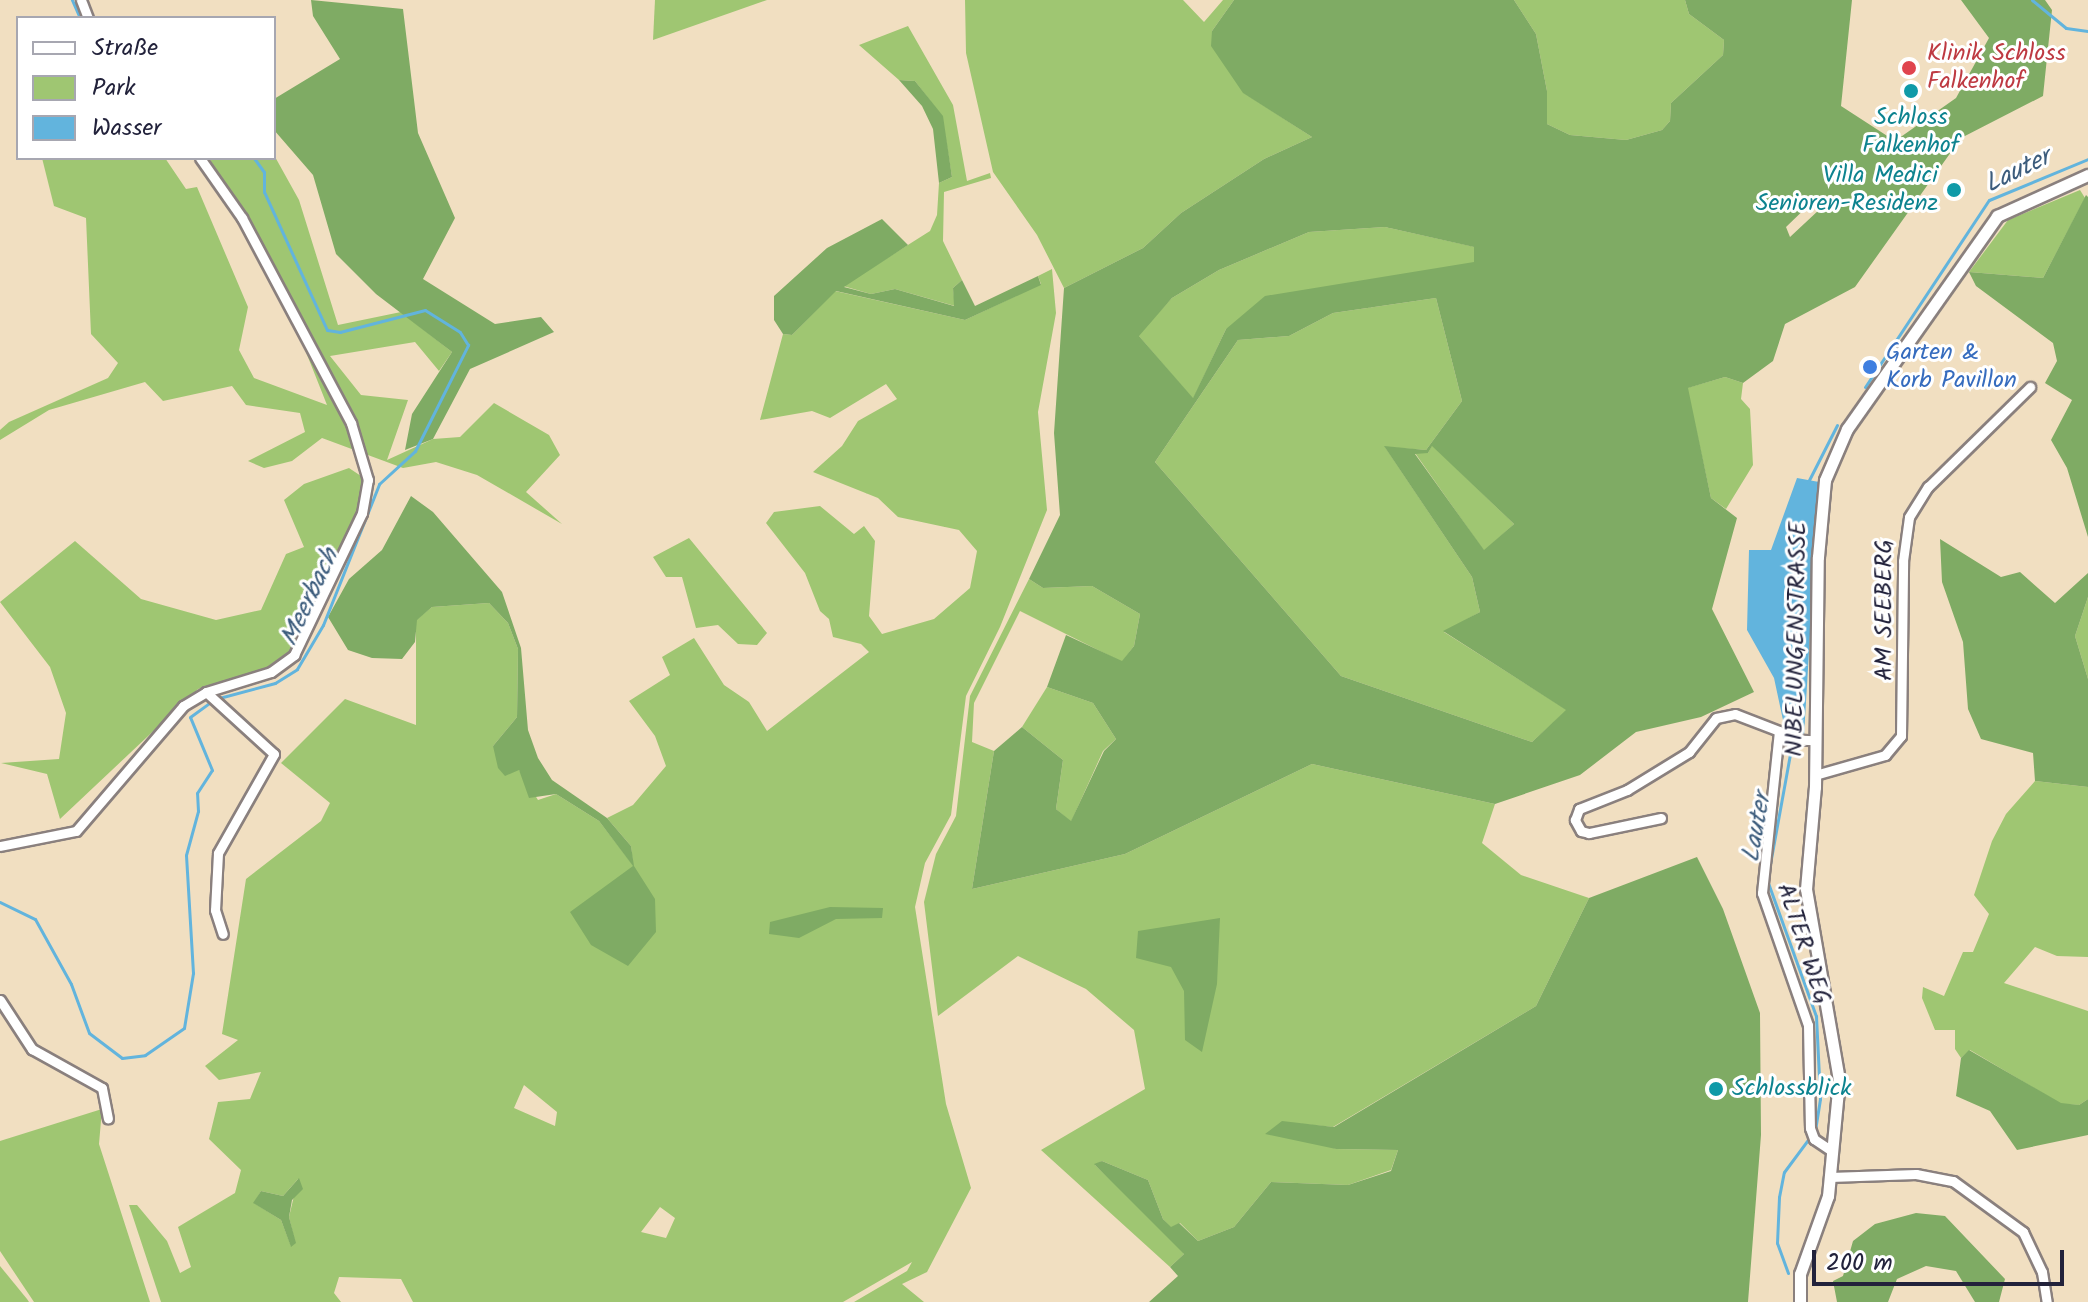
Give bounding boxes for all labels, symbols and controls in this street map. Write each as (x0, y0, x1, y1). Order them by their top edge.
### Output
legend (16, 16, 276, 160)
text: Straße (92, 29, 158, 68)
place label: Klinik Schloss Falkenhof (1927, 40, 2066, 96)
marker: Klinik Schloss Falkenhof (1898, 57, 1920, 79)
text: Park (92, 69, 136, 108)
marker: Schloss Falkenhof (1902, 82, 1920, 100)
place label: Schloss Falkenhof (1862, 104, 1960, 160)
text: Wasser (92, 109, 161, 148)
water label: Lauter (1980, 143, 2056, 201)
place label: Villa Medici Senioren-Residenz (1756, 162, 1938, 218)
marker: Villa Medici Senioren-Residenz (1945, 181, 1963, 199)
place label: Garten & Korb Pavillon (1886, 339, 2017, 395)
marker: Garten & Korb Pavillon (1861, 358, 1879, 376)
street label: NIBELUNGENSTRASSE (1781, 521, 1813, 757)
street label: AM SEEBERG (1871, 539, 1899, 681)
water label: Meerbach (275, 544, 347, 652)
water label: Lauter (1737, 791, 1779, 865)
street label: ALTER WEG (1770, 880, 1836, 1008)
place label: Schlossblick (1732, 1075, 1852, 1103)
marker: Schlossblick (1707, 1080, 1725, 1098)
scale bar (1816, 1234, 2068, 1284)
text: 200 m (1826, 1244, 1893, 1283)

